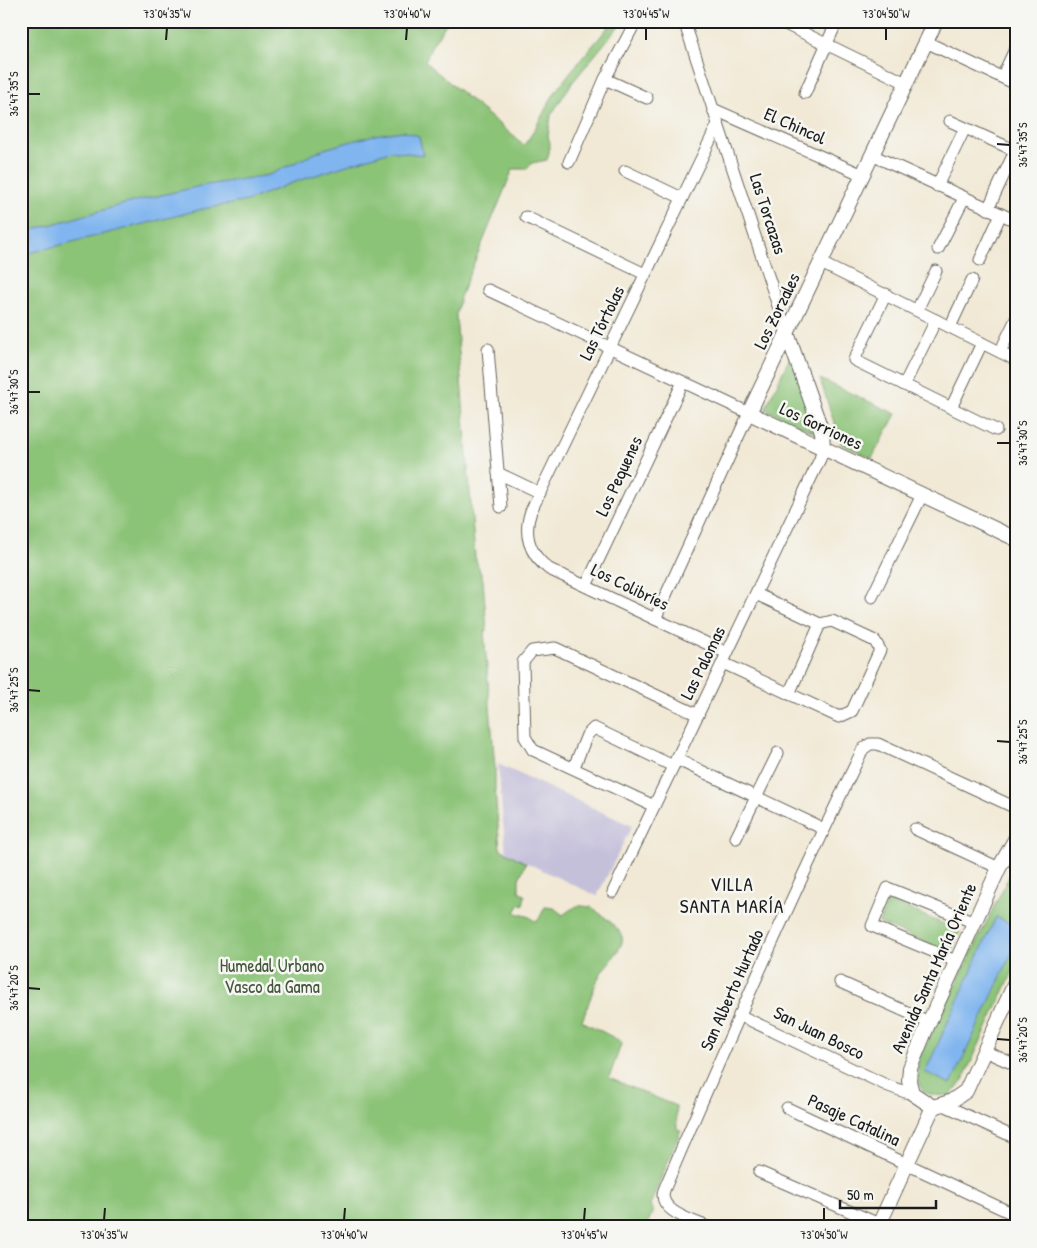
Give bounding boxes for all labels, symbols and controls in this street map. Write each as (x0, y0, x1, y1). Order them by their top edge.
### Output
text: 73°04'35"W (143, 5, 191, 22)
text: 73°04'40"W (384, 5, 431, 22)
text: 73°04'45"W (623, 5, 670, 22)
text: 73°04'50"W (862, 5, 910, 22)
text: 36°47'35"S (5, 71, 22, 116)
street label: El Chincol (760, 101, 830, 150)
text: 36°47'35"S (1014, 122, 1031, 167)
street label: Las Torcazas (744, 170, 793, 257)
street label: Los Zorzales (747, 268, 806, 353)
street label: Las Tórtolas (573, 281, 630, 364)
text: 36°47'30"S (5, 369, 22, 415)
street label: Los Gorriones (776, 396, 867, 456)
text: 36°47'30"S (1014, 420, 1031, 466)
street label: Los Pequenes (589, 432, 648, 520)
street label: Los Colibríes (587, 557, 673, 616)
street label: Las Palomas (674, 622, 731, 704)
text: 36°47'25"S (5, 667, 22, 713)
text: 36°47'25"S (1014, 719, 1031, 765)
district label: VILLA SANTA MARÍA (680, 871, 784, 919)
street label: Avenida Santa María Oriente (885, 879, 982, 1057)
street label: San Alberto Hurtado (694, 925, 769, 1054)
park label: Humedal Urbano Vasco da Gama (220, 953, 324, 999)
text: 36°47'20"S (5, 965, 22, 1011)
street label: San Juan Bosco (770, 1000, 869, 1065)
text: 36°47'20"S (1014, 1017, 1031, 1063)
street label: Pasaje Catalina (804, 1087, 905, 1152)
scale bar (840, 1178, 936, 1210)
text: 50 m (847, 1184, 874, 1205)
text: 73°04'35"W (80, 1226, 128, 1243)
text: 73°04'40"W (321, 1226, 368, 1243)
text: 73°04'45"W (561, 1226, 608, 1243)
text: 73°04'50"W (800, 1226, 848, 1243)

